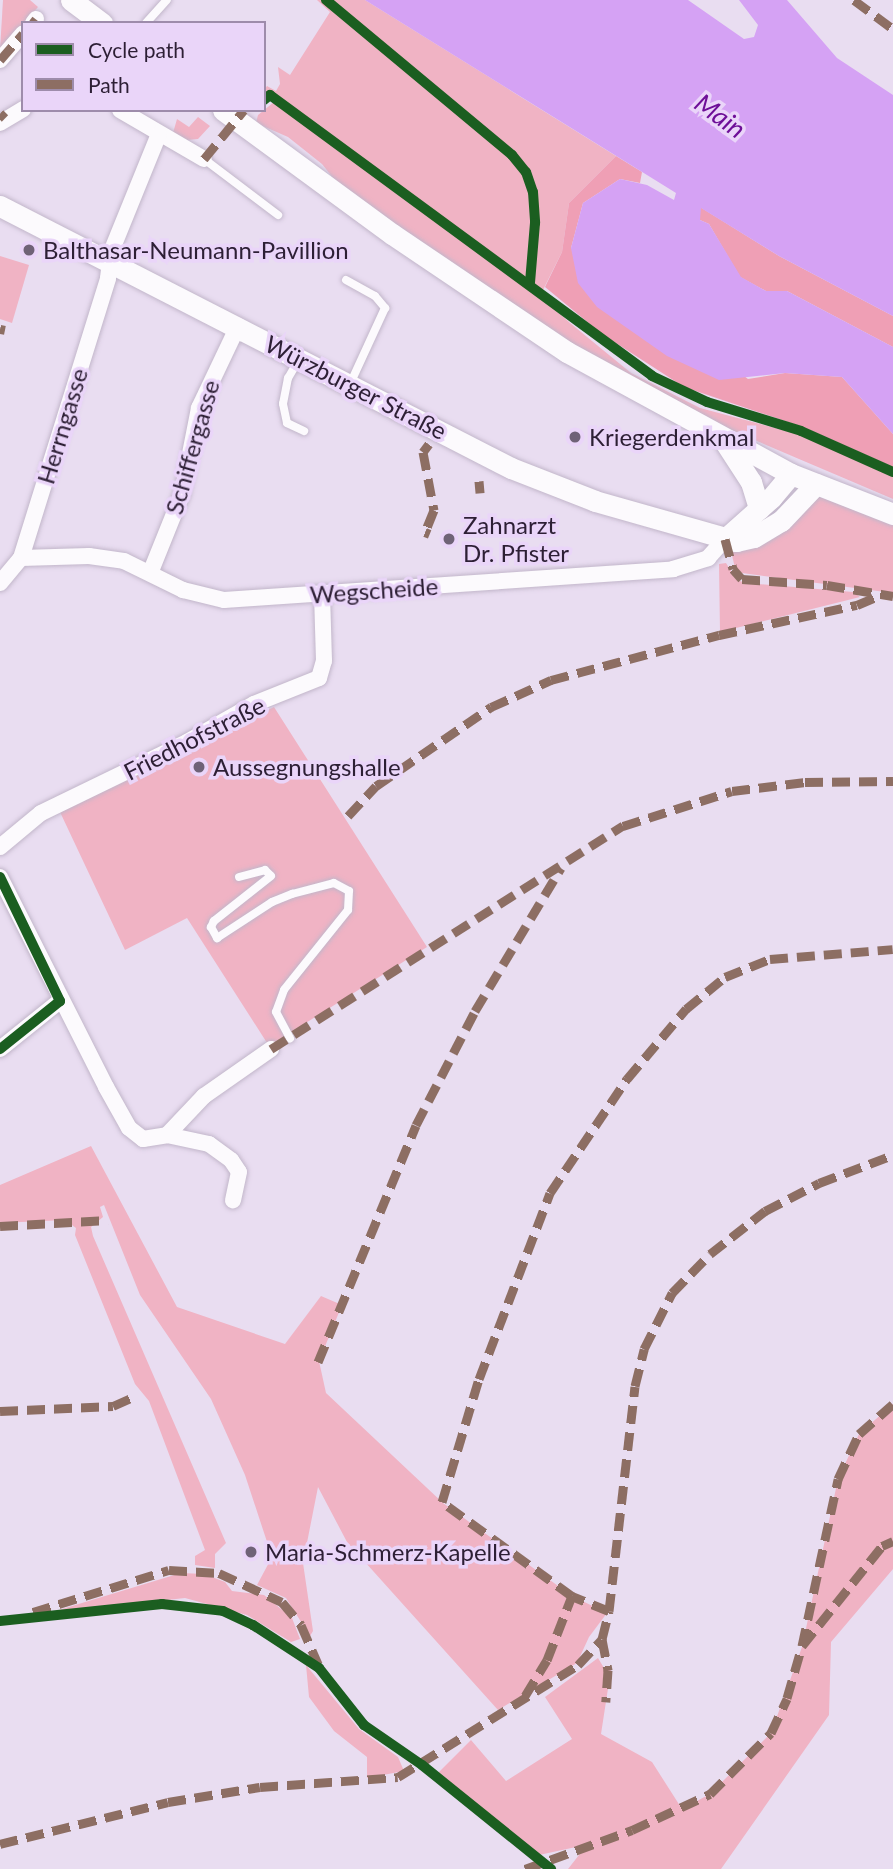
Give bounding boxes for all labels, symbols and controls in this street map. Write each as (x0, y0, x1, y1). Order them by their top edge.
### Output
legend (21, 21, 266, 112)
text: Cycle path (88, 37, 185, 62)
text: Path (88, 72, 130, 97)
water label: Main (689, 87, 751, 145)
place label: Balthasar-Neumann-Pavillion (43, 236, 349, 264)
marker: Balthasar-Neumann-Pavillion (21, 242, 37, 258)
street label: Würzburger Straße (260, 329, 452, 445)
street label: Herrngasse (31, 365, 93, 487)
street label: Schiffergasse (159, 377, 225, 517)
place label: Kriegerdenkmal (589, 423, 754, 451)
marker: Kriegerdenkmal (567, 429, 583, 445)
place label: Zahnarzt Dr. Pfister (463, 511, 569, 567)
marker: Zahnarzt Dr. Pfister (441, 531, 457, 547)
street label: Wegscheide (309, 571, 439, 609)
street label: Friedhofstraße (119, 690, 269, 786)
place label: Aussegnungshalle (213, 753, 401, 781)
marker: Aussegnungshalle (191, 759, 207, 775)
place label: Maria-Schmerz-Kapelle (265, 1538, 511, 1566)
marker: Maria-Schmerz-Kapelle (243, 1544, 259, 1560)

